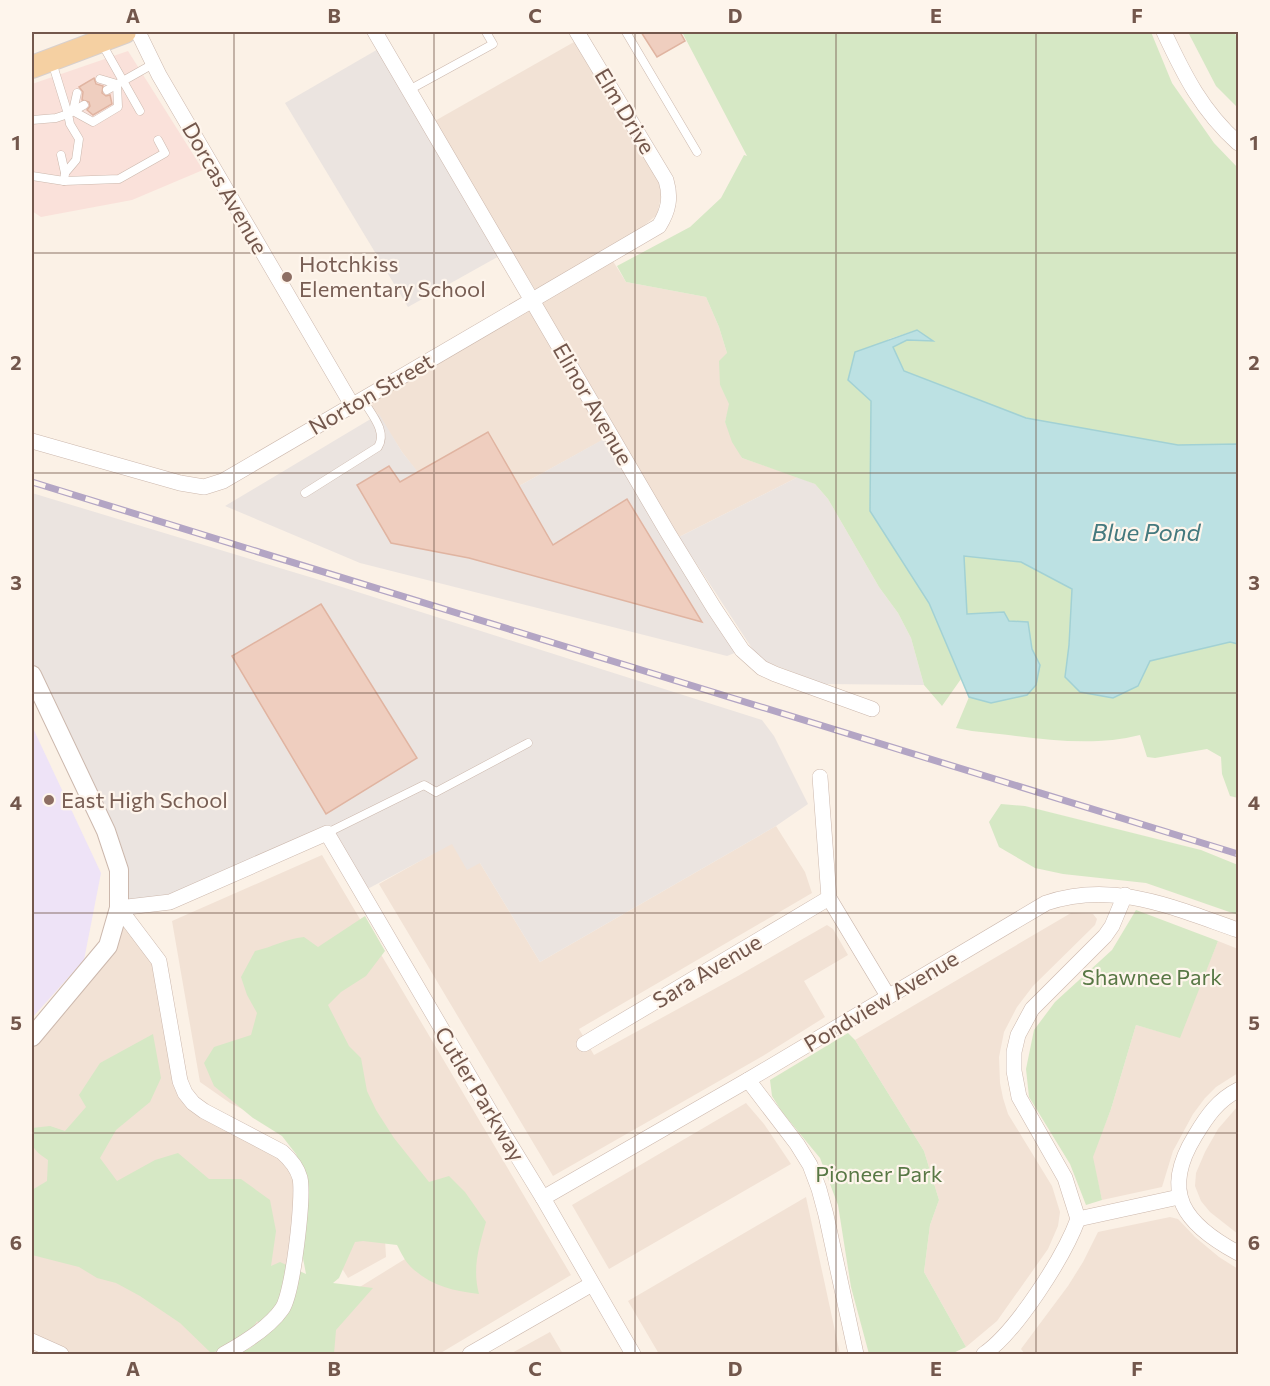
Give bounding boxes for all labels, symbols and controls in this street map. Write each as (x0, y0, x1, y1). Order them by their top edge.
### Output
text: A (126, 3, 140, 27)
text: B (327, 3, 341, 27)
text: C (528, 3, 542, 27)
text: D (728, 3, 742, 27)
text: E (930, 3, 942, 27)
text: F (1131, 3, 1143, 27)
street label: Elm Drive (589, 63, 662, 158)
street label: Dorcas Avenue (177, 117, 274, 258)
text: 1 (11, 130, 21, 154)
text: 1 (1249, 130, 1259, 154)
place label: Hotchkiss Elementary School (299, 250, 486, 302)
marker: Hotchkiss Elementary School (280, 270, 294, 284)
street label: Elinor Avenue (548, 338, 639, 470)
street label: Norton Street (304, 347, 438, 440)
text: 2 (10, 350, 22, 374)
text: 2 (1248, 350, 1260, 374)
water label: Blue Pond (1092, 517, 1202, 546)
text: 3 (10, 570, 22, 594)
text: 3 (1248, 570, 1260, 594)
place label: East High School (61, 786, 228, 813)
text: 4 (10, 790, 22, 814)
text: 4 (1248, 790, 1260, 814)
marker: East High School (42, 793, 56, 807)
street label: Sara Avenue (647, 928, 766, 1014)
street label: Pondview Avenue (799, 944, 963, 1057)
park label: Shawnee Park (1082, 963, 1222, 990)
text: 5 (10, 1010, 22, 1034)
text: 5 (1248, 1010, 1260, 1034)
street label: Cutler Parkway (430, 1021, 531, 1166)
park label: Pioneer Park (815, 1160, 943, 1187)
text: 6 (10, 1230, 22, 1254)
text: 6 (1248, 1230, 1260, 1254)
text: A (126, 1356, 140, 1380)
text: B (327, 1356, 341, 1380)
text: C (528, 1356, 542, 1380)
text: D (728, 1356, 742, 1380)
text: E (930, 1356, 942, 1380)
text: F (1131, 1356, 1143, 1380)

